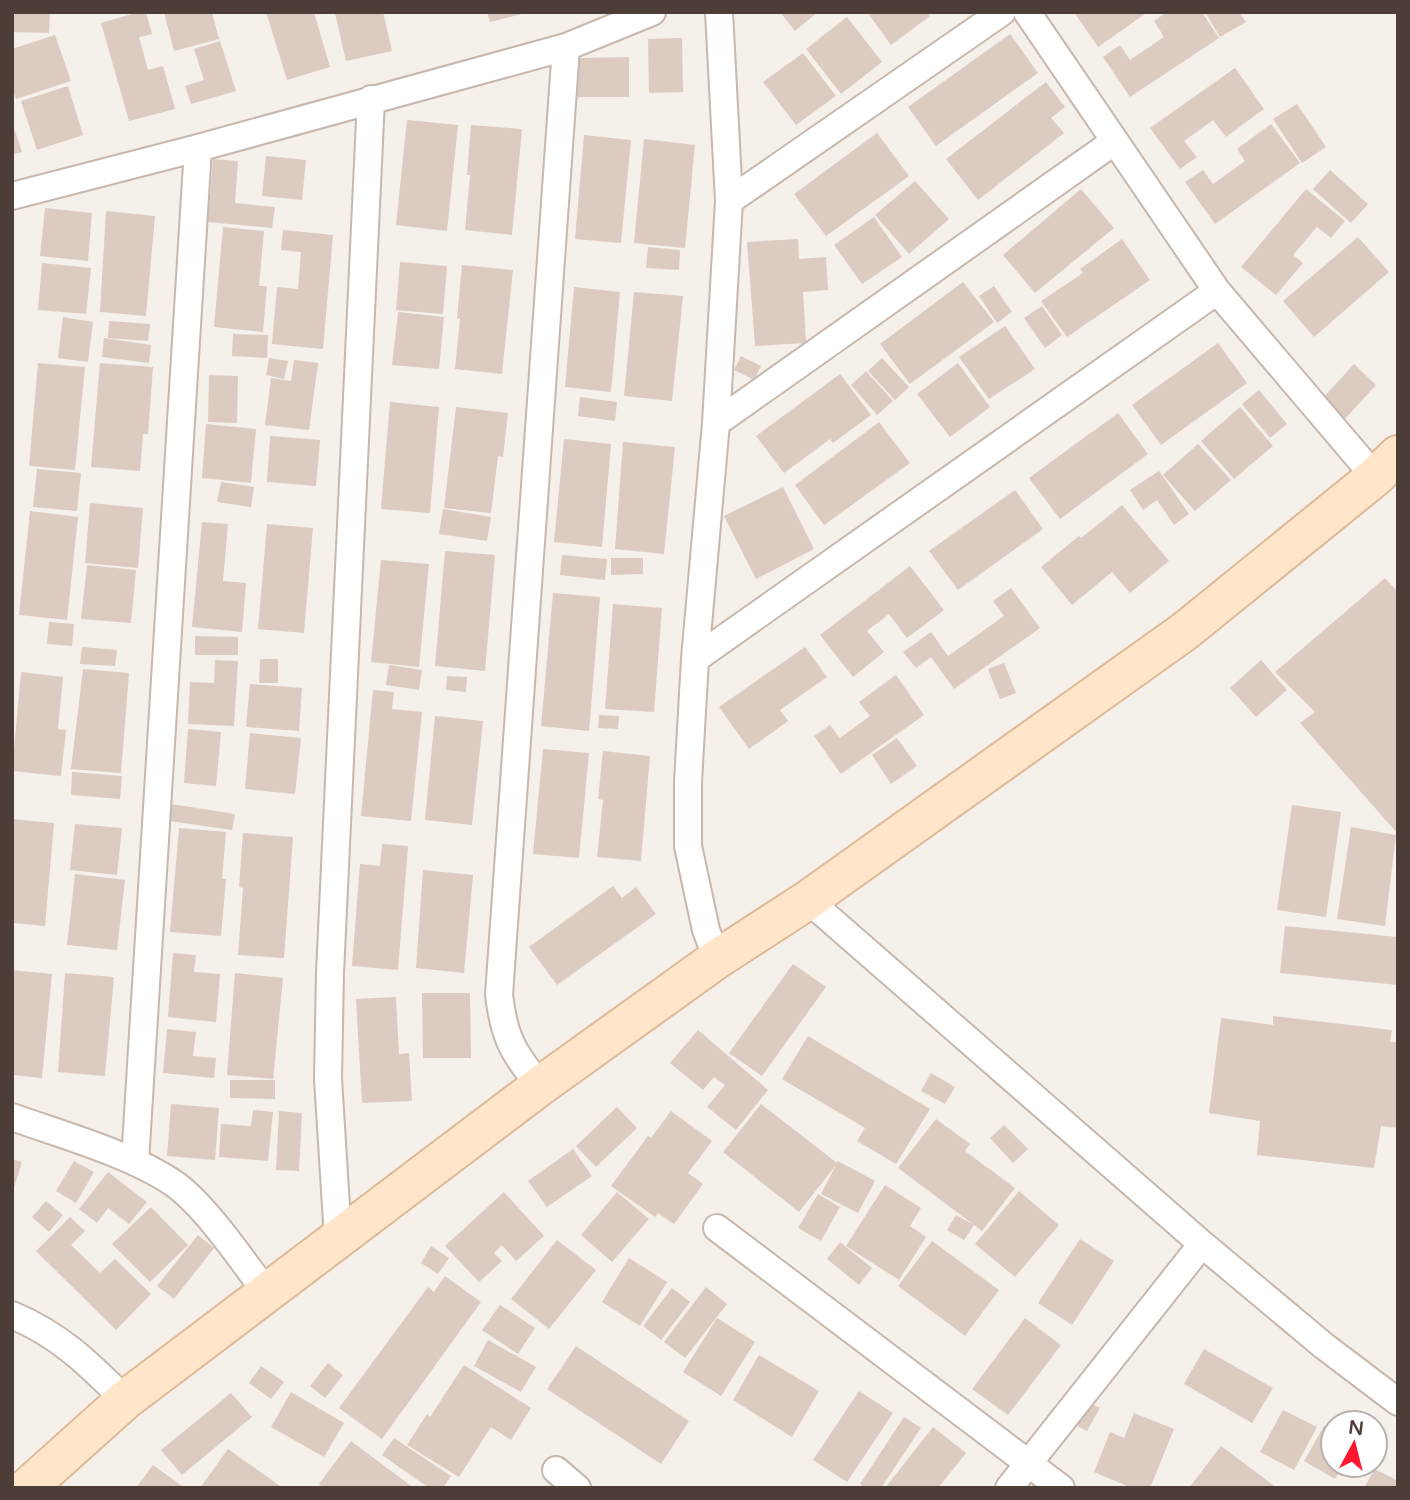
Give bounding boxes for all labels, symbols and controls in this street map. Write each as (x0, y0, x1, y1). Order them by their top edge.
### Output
north arrow (1319, 1409, 1389, 1479)
text: N (1347, 1416, 1365, 1440)

